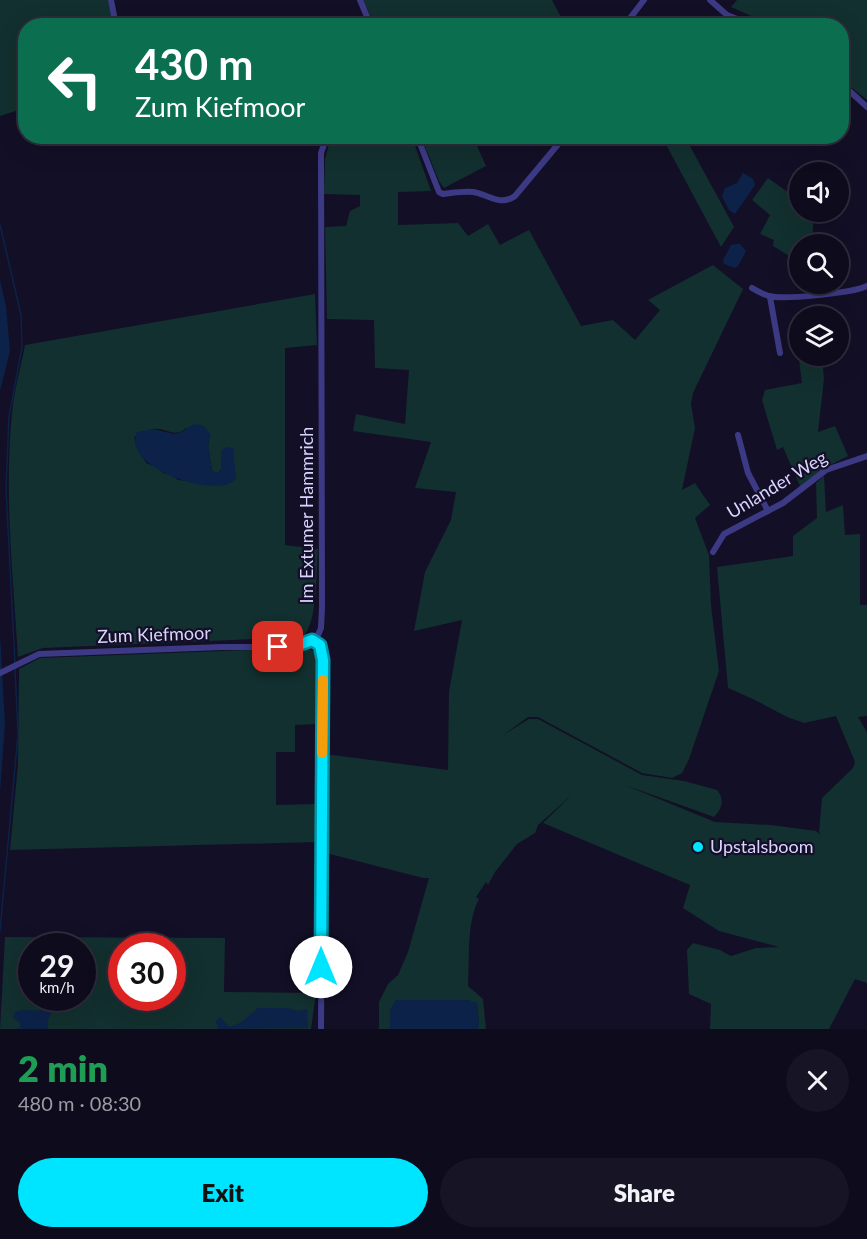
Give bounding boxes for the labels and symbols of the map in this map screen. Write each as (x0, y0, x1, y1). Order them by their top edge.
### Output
street label: Im Extumer Hammrich (295, 427, 317, 603)
street label: Unlander Weg (722, 446, 831, 523)
street label: Zum Kiefmoor (97, 621, 212, 647)
pin (252, 621, 303, 672)
place label: Upstalsboom (710, 835, 814, 857)
marker: Upstalsboom (691, 840, 705, 854)
speed limit sign: 30 (108, 933, 186, 1011)
position arrow (289, 935, 353, 999)

